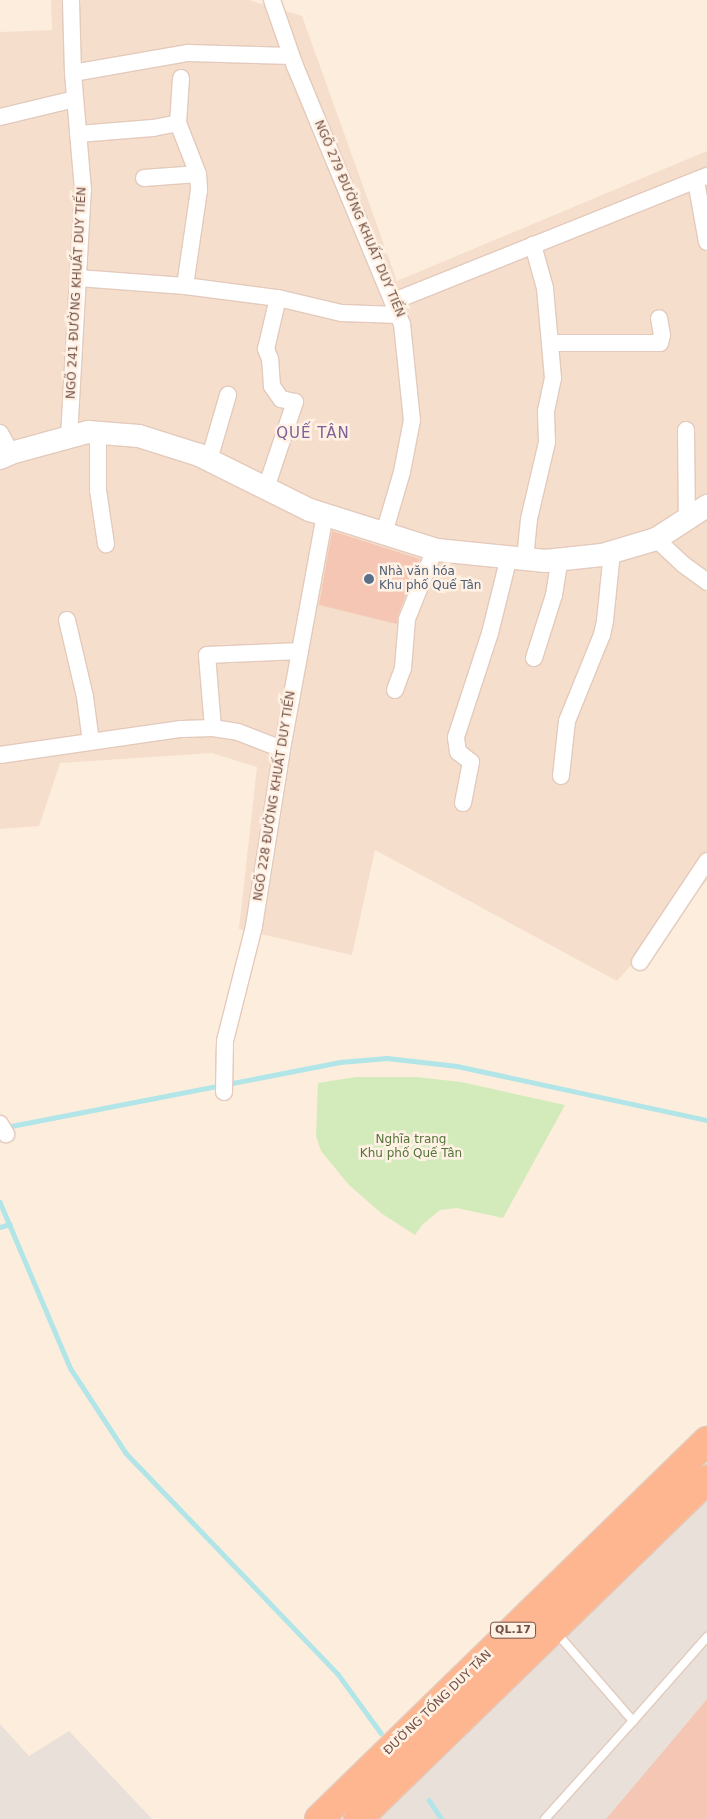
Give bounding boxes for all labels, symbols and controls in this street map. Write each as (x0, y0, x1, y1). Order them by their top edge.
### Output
street label: NGÕ 279 ĐƯỜNG KHUẤT DUY TIẾN (311, 118, 407, 320)
street label: NGÕ 241 ĐƯỜNG KHUẤT DUY TIẾN (64, 187, 90, 399)
district label: QUẾ TÂN (275, 425, 351, 443)
place label: Nhà văn hóa Khu phố Quế Tân (379, 565, 481, 593)
marker: Nhà văn hóa Khu phố Quế Tân (363, 573, 375, 585)
street label: NGÕ 228 ĐƯỜNG KHUẤT DUY TIẾN (251, 690, 299, 902)
park label: Nghĩa trang Khu phố Quế Tân (360, 1133, 462, 1161)
road number: QL.17 (489, 1622, 537, 1638)
street label: ĐƯỜNG TỐNG DUY TÂN (381, 1648, 495, 1758)

